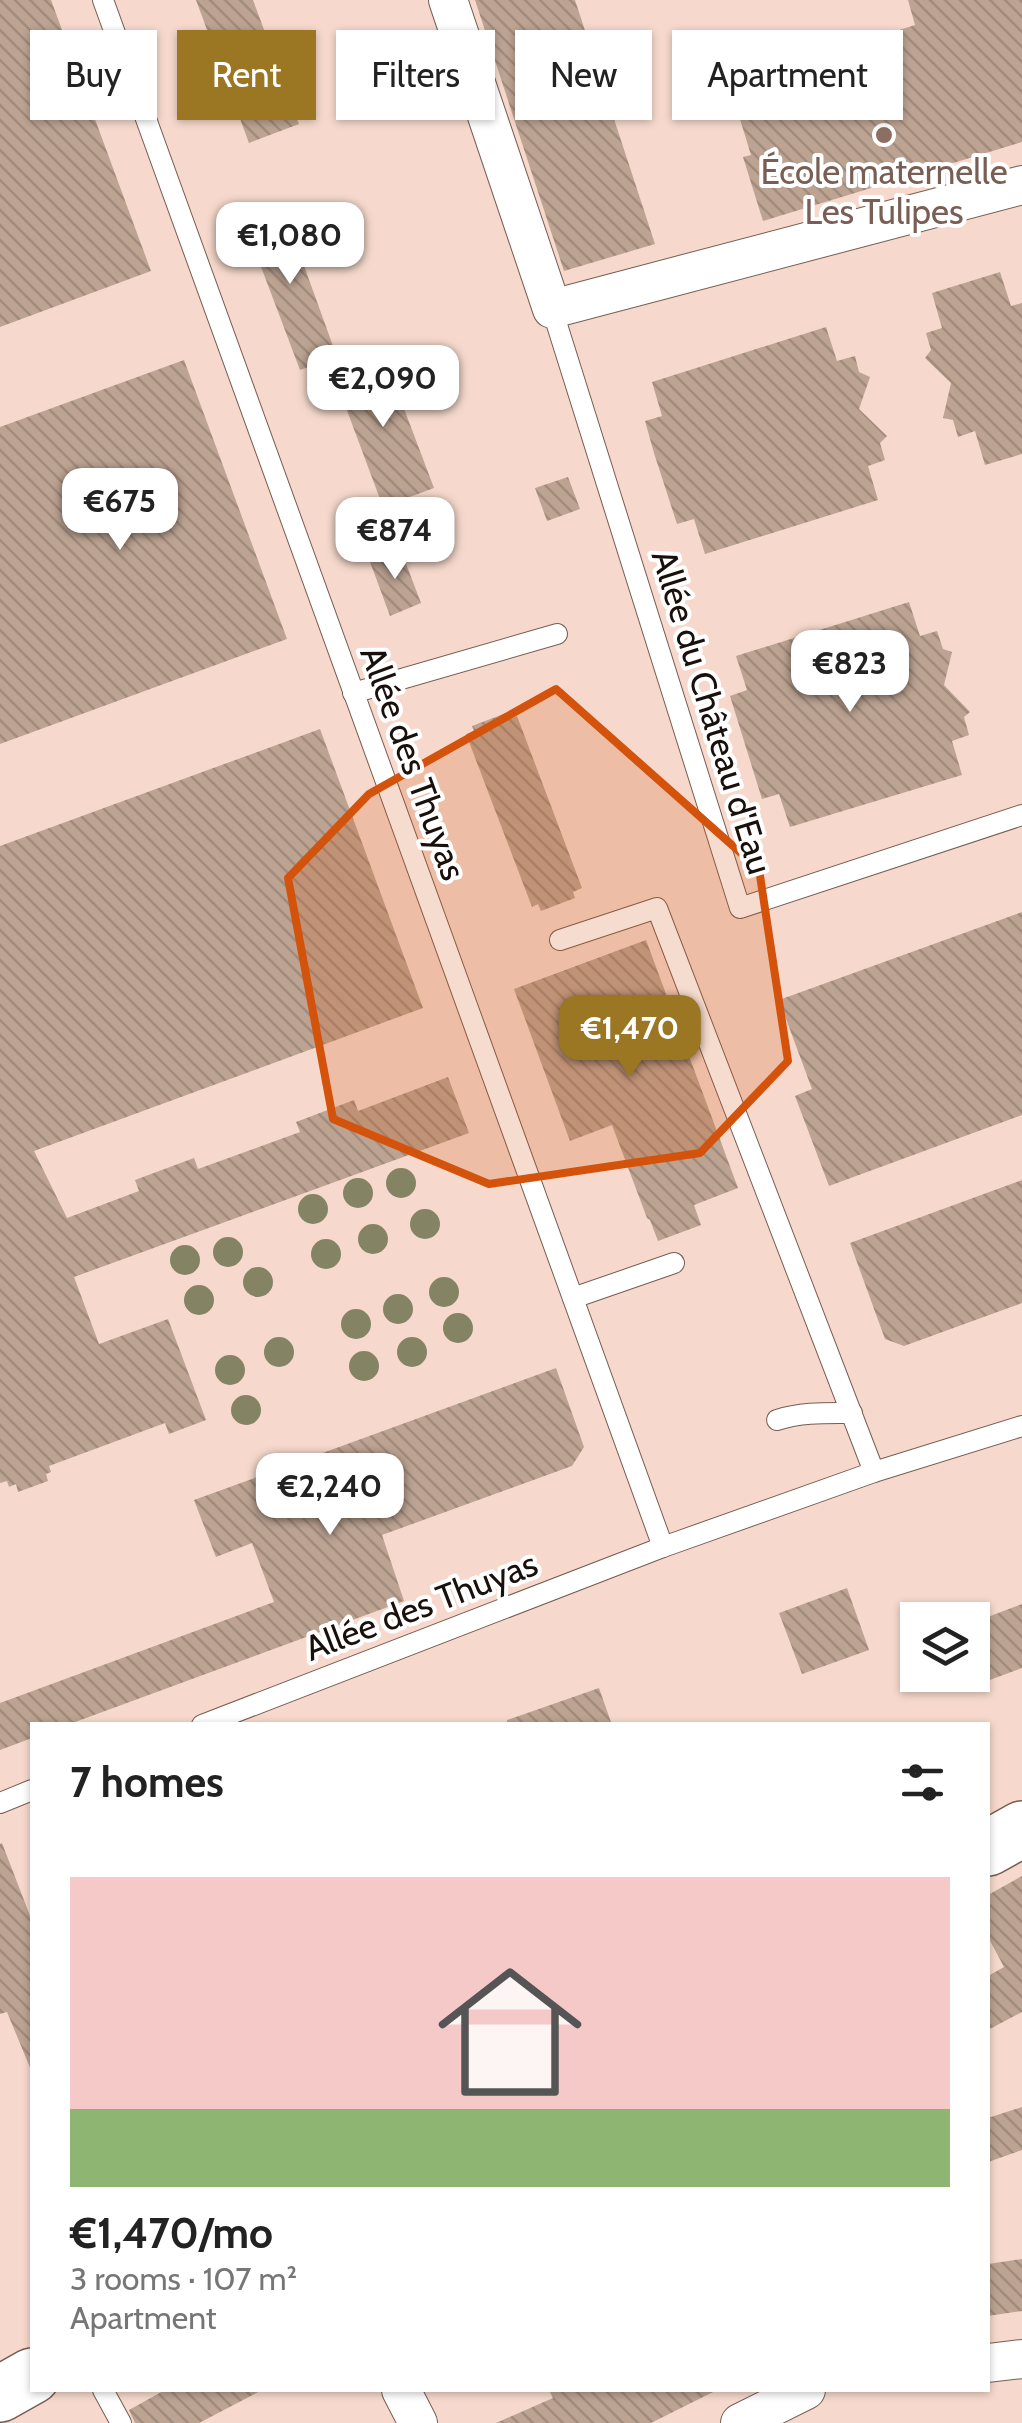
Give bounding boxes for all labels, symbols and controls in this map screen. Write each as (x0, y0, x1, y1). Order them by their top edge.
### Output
chip: Buy (30, 30, 157, 120)
chip: Rent (177, 30, 316, 120)
chip: Filters (336, 30, 495, 120)
chip: New (515, 30, 652, 120)
chip: Apartment (672, 30, 903, 120)
marker: École maternelle Les Tulipes (873, 124, 895, 146)
place label: École maternelle Les Tulipes (760, 150, 1008, 233)
pin: €1,080 (209, 202, 371, 287)
text: €1,080 (238, 215, 342, 254)
pin: €2,090 (302, 345, 464, 430)
text: €2,090 (329, 358, 437, 397)
pin: €675 (61, 468, 179, 553)
text: €675 (84, 481, 156, 520)
pin: €874 (336, 497, 454, 582)
text: €874 (358, 510, 432, 549)
street label: Allée du Château d'Eau (643, 545, 782, 879)
pin: €823 (791, 630, 909, 715)
street label: Allée des Thuyas (351, 640, 476, 886)
text: €823 (813, 643, 887, 682)
pin: €1,470 (549, 995, 711, 1080)
text: €1,470 (581, 1008, 679, 1047)
pin: €2,240 (249, 1453, 411, 1538)
text: €2,240 (278, 1466, 382, 1505)
street label: Allée des Thuyas (298, 1541, 543, 1670)
map controls (900, 1602, 990, 1692)
button: layers (900, 1602, 990, 1692)
icon: filters (895, 1755, 950, 1810)
text: 7 homes (70, 1756, 224, 1808)
icon: home (420, 1942, 600, 2122)
text: €1,470/mo (70, 2207, 273, 2259)
text: 3 rooms · 107 m² (70, 2259, 297, 2298)
text: Apartment (70, 2298, 217, 2337)

